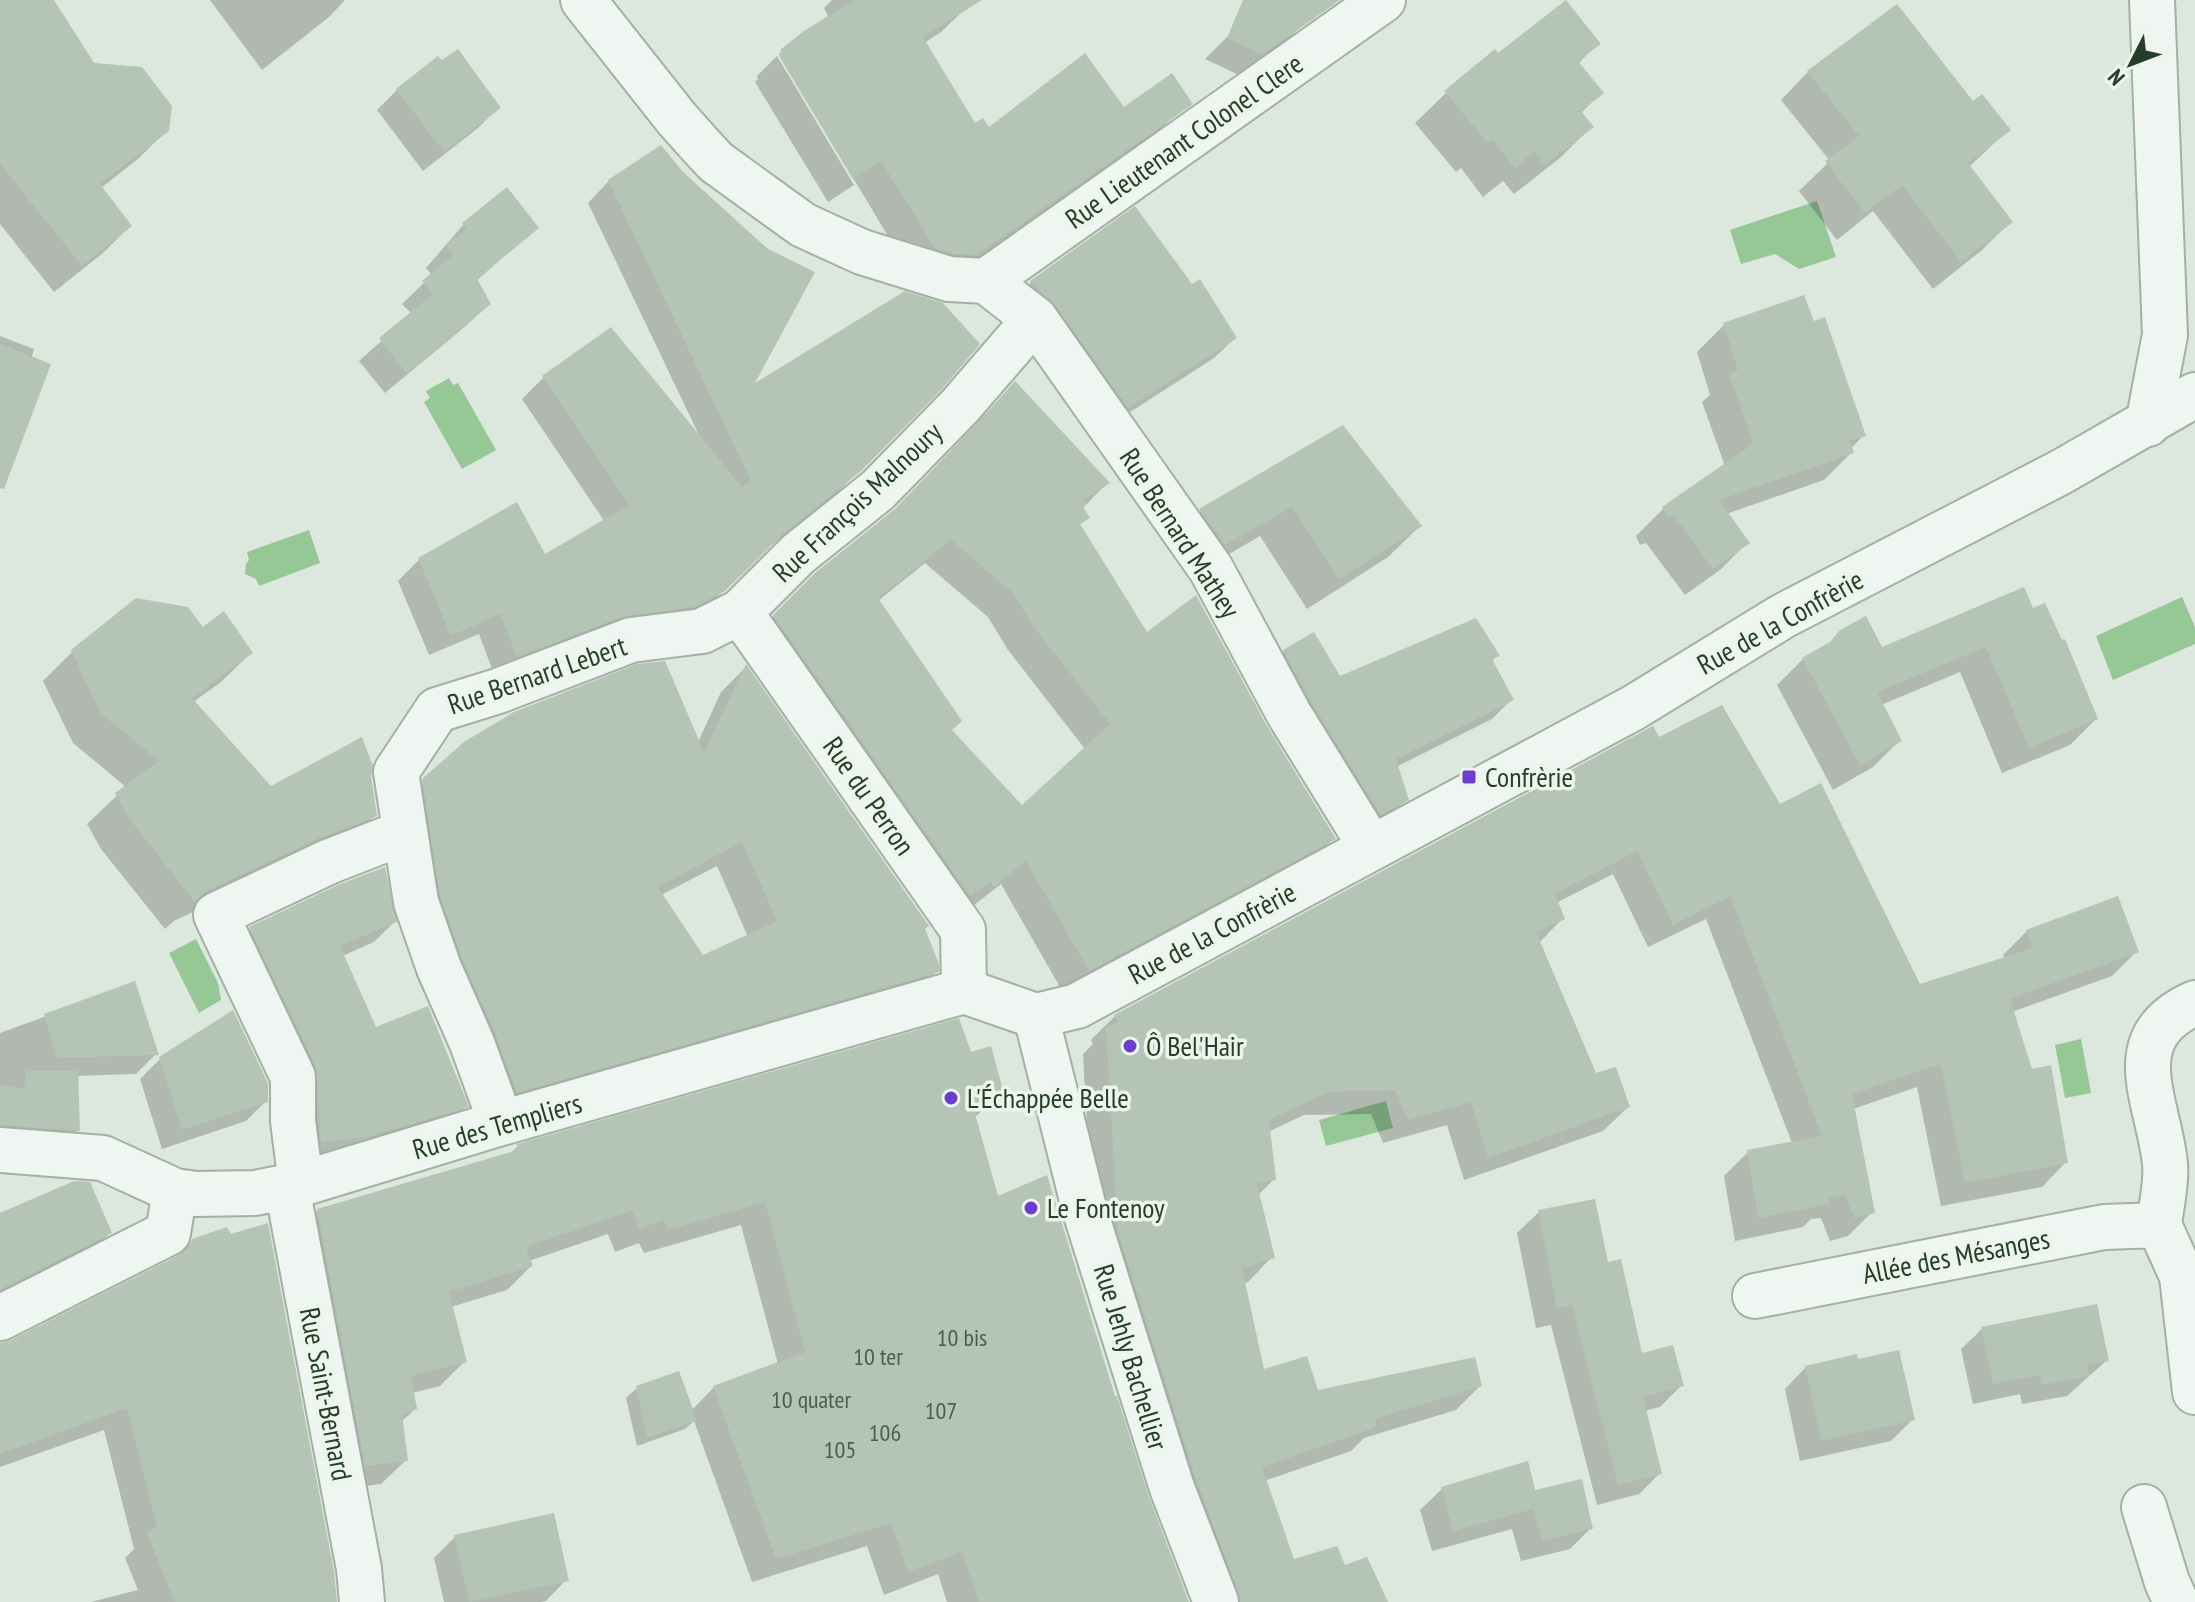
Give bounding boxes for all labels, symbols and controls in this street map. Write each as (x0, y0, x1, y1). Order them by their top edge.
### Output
north arrow (2091, 24, 2171, 104)
street label: Rue Lieutenant Colonel Clere (1058, 45, 1310, 237)
text: N (2102, 64, 2131, 91)
street label: Rue François Malnoury (764, 413, 950, 590)
street label: Rue Bernard Mathey (1112, 441, 1249, 625)
street label: Rue de la Confrèrie (1690, 561, 1869, 682)
street label: Rue Bernard Lebert (443, 627, 631, 722)
street label: Rue du Perron (815, 729, 924, 862)
place label: Confrèrie (1485, 758, 1573, 795)
marker: Confrèrie (1460, 768, 1478, 786)
street label: Rue de la Confrèrie (1122, 873, 1302, 992)
place label: Ô Bel'Hair (1146, 1027, 1244, 1064)
marker: Ô Bel'Hair (1121, 1037, 1139, 1055)
place label: L'Échappée Belle (967, 1079, 1129, 1116)
street label: Rue des Templiers (408, 1084, 586, 1167)
marker: L'Échappée Belle (942, 1089, 960, 1107)
place label: Le Fontenoy (1047, 1189, 1165, 1226)
marker: Le Fontenoy (1022, 1199, 1040, 1217)
street label: Allée des Mésanges (1859, 1219, 2053, 1292)
street label: Rue Jehly Bachellier (1086, 1259, 1177, 1455)
street label: Rue Saint-Bernard (292, 1304, 361, 1484)
house number: 10 bis (937, 1322, 987, 1353)
house number: 10 ter (853, 1341, 903, 1372)
house number: 10 quater (771, 1384, 851, 1415)
house number: 107 (925, 1395, 957, 1426)
house number: 106 (869, 1417, 901, 1448)
house number: 105 (824, 1434, 856, 1465)

